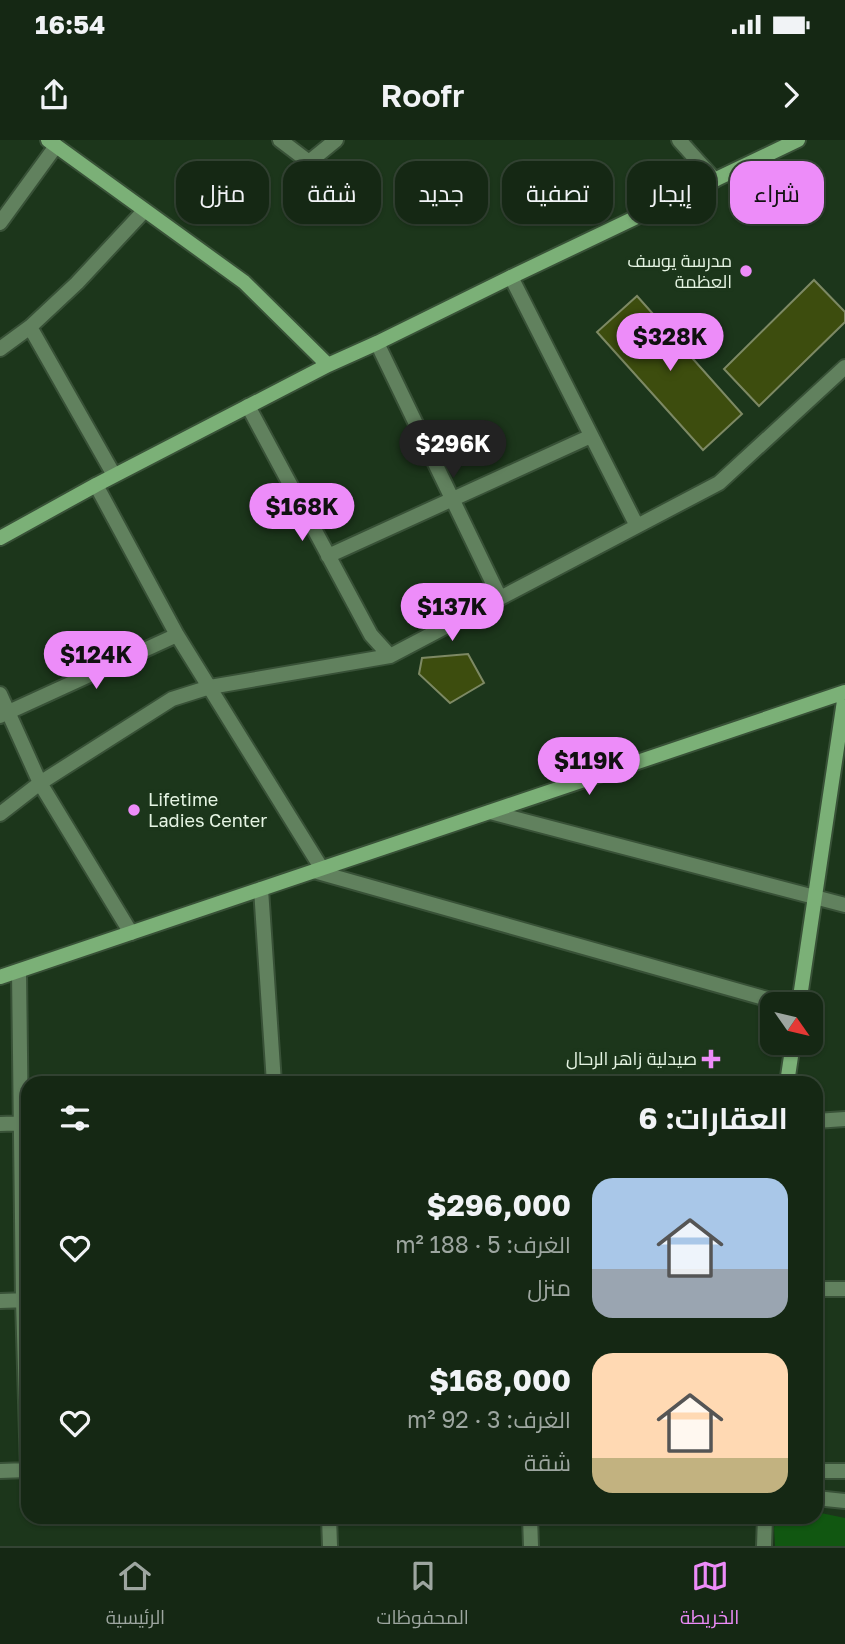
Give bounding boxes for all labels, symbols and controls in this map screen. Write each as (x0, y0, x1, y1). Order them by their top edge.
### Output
text: 16:54 (35, 9, 105, 40)
icon: share (35, 76, 73, 114)
text: Roofr (381, 76, 464, 114)
icon: forward (772, 76, 810, 114)
chip: منزل (176, 161, 269, 224)
chip: شقة (283, 161, 381, 224)
chip: جديد (395, 161, 488, 224)
chip: تصفية (502, 161, 613, 224)
chip: إيجار (627, 161, 716, 224)
chip: شراء (730, 161, 824, 224)
place label: مدرسة يوسف العظمة (627, 249, 732, 292)
marker: مدرسة يوسف العظمة (738, 263, 754, 279)
pin: $328K (621, 314, 719, 373)
text: $328K (633, 322, 707, 350)
pin: $296K (404, 420, 502, 480)
text: $296K (415, 429, 491, 457)
pin: $168K (253, 484, 351, 543)
text: $168K (265, 492, 339, 520)
pin: $137K (403, 584, 501, 643)
text: $137K (417, 592, 487, 620)
pin: $124K (47, 631, 145, 691)
text: $124K (60, 640, 132, 668)
pin: $119K (540, 738, 638, 797)
text: $119K (554, 746, 624, 774)
place label: Lifetime Ladies Center (148, 788, 267, 831)
marker: Lifetime Ladies Center (126, 802, 142, 818)
north arrow (760, 992, 822, 1055)
map controls (760, 992, 823, 1055)
place label: صيدلية زاهر الرحال (566, 1047, 697, 1070)
marker: صيدلية زاهر الرحال (703, 1051, 719, 1067)
icon: filters (56, 1099, 94, 1137)
text: العقارات: 6 (639, 1100, 788, 1136)
text: $296,000 (426, 1187, 571, 1223)
icon: home (648, 1206, 732, 1290)
icon: heart (56, 1229, 94, 1267)
text: الغرف: 5 · 188 m² (395, 1230, 571, 1258)
text: منزل (527, 1273, 571, 1301)
text: $168,000 (429, 1362, 571, 1398)
icon: home (648, 1381, 732, 1465)
icon: heart (56, 1404, 94, 1442)
text: الغرف: 3 · 92 m² (407, 1405, 571, 1433)
text: شقة (524, 1448, 571, 1476)
tab: الرئيسية (106, 1557, 165, 1635)
tab: المحفوظات (376, 1557, 469, 1635)
tab: الخريطة (680, 1557, 739, 1635)

